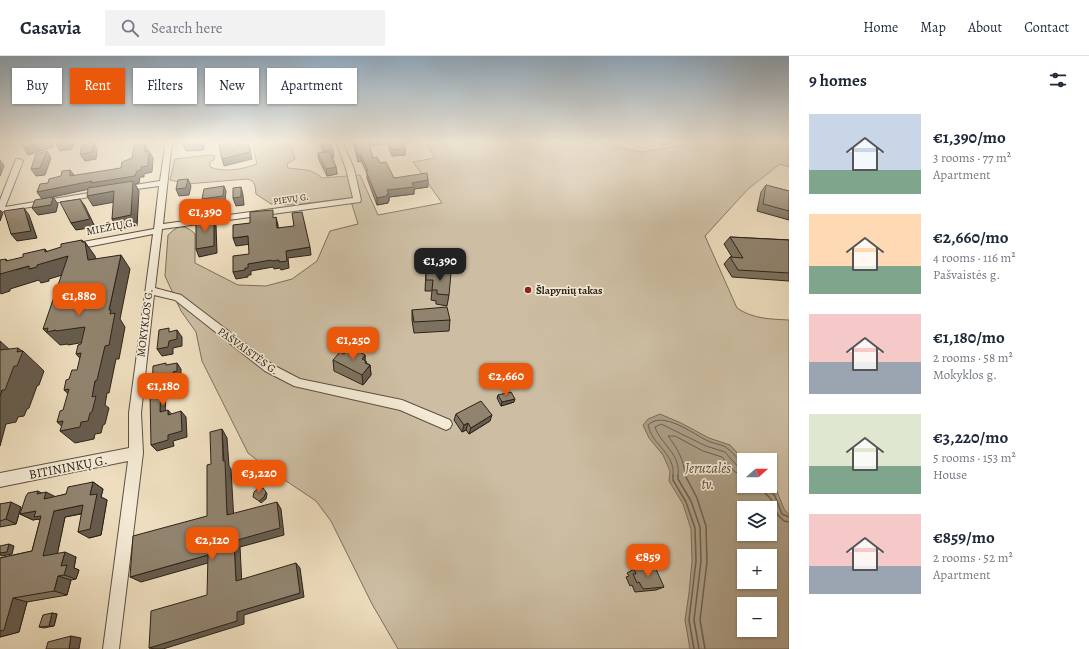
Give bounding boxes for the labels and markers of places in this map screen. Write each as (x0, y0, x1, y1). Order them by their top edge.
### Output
pin: €1,390 (172, 199, 238, 233)
pin: €1,390 (407, 248, 473, 282)
pin: €1,880 (46, 283, 112, 317)
place label: Šlapynių takas (536, 283, 603, 298)
marker: Šlapynių takas (523, 285, 533, 295)
pin: €1,250 (320, 327, 386, 361)
pin: €2,660 (473, 363, 539, 397)
pin: €1,180 (130, 373, 196, 407)
pin: €3,220 (226, 460, 292, 494)
pin: €2,120 (179, 527, 245, 561)
pin: €859 (624, 544, 672, 578)

